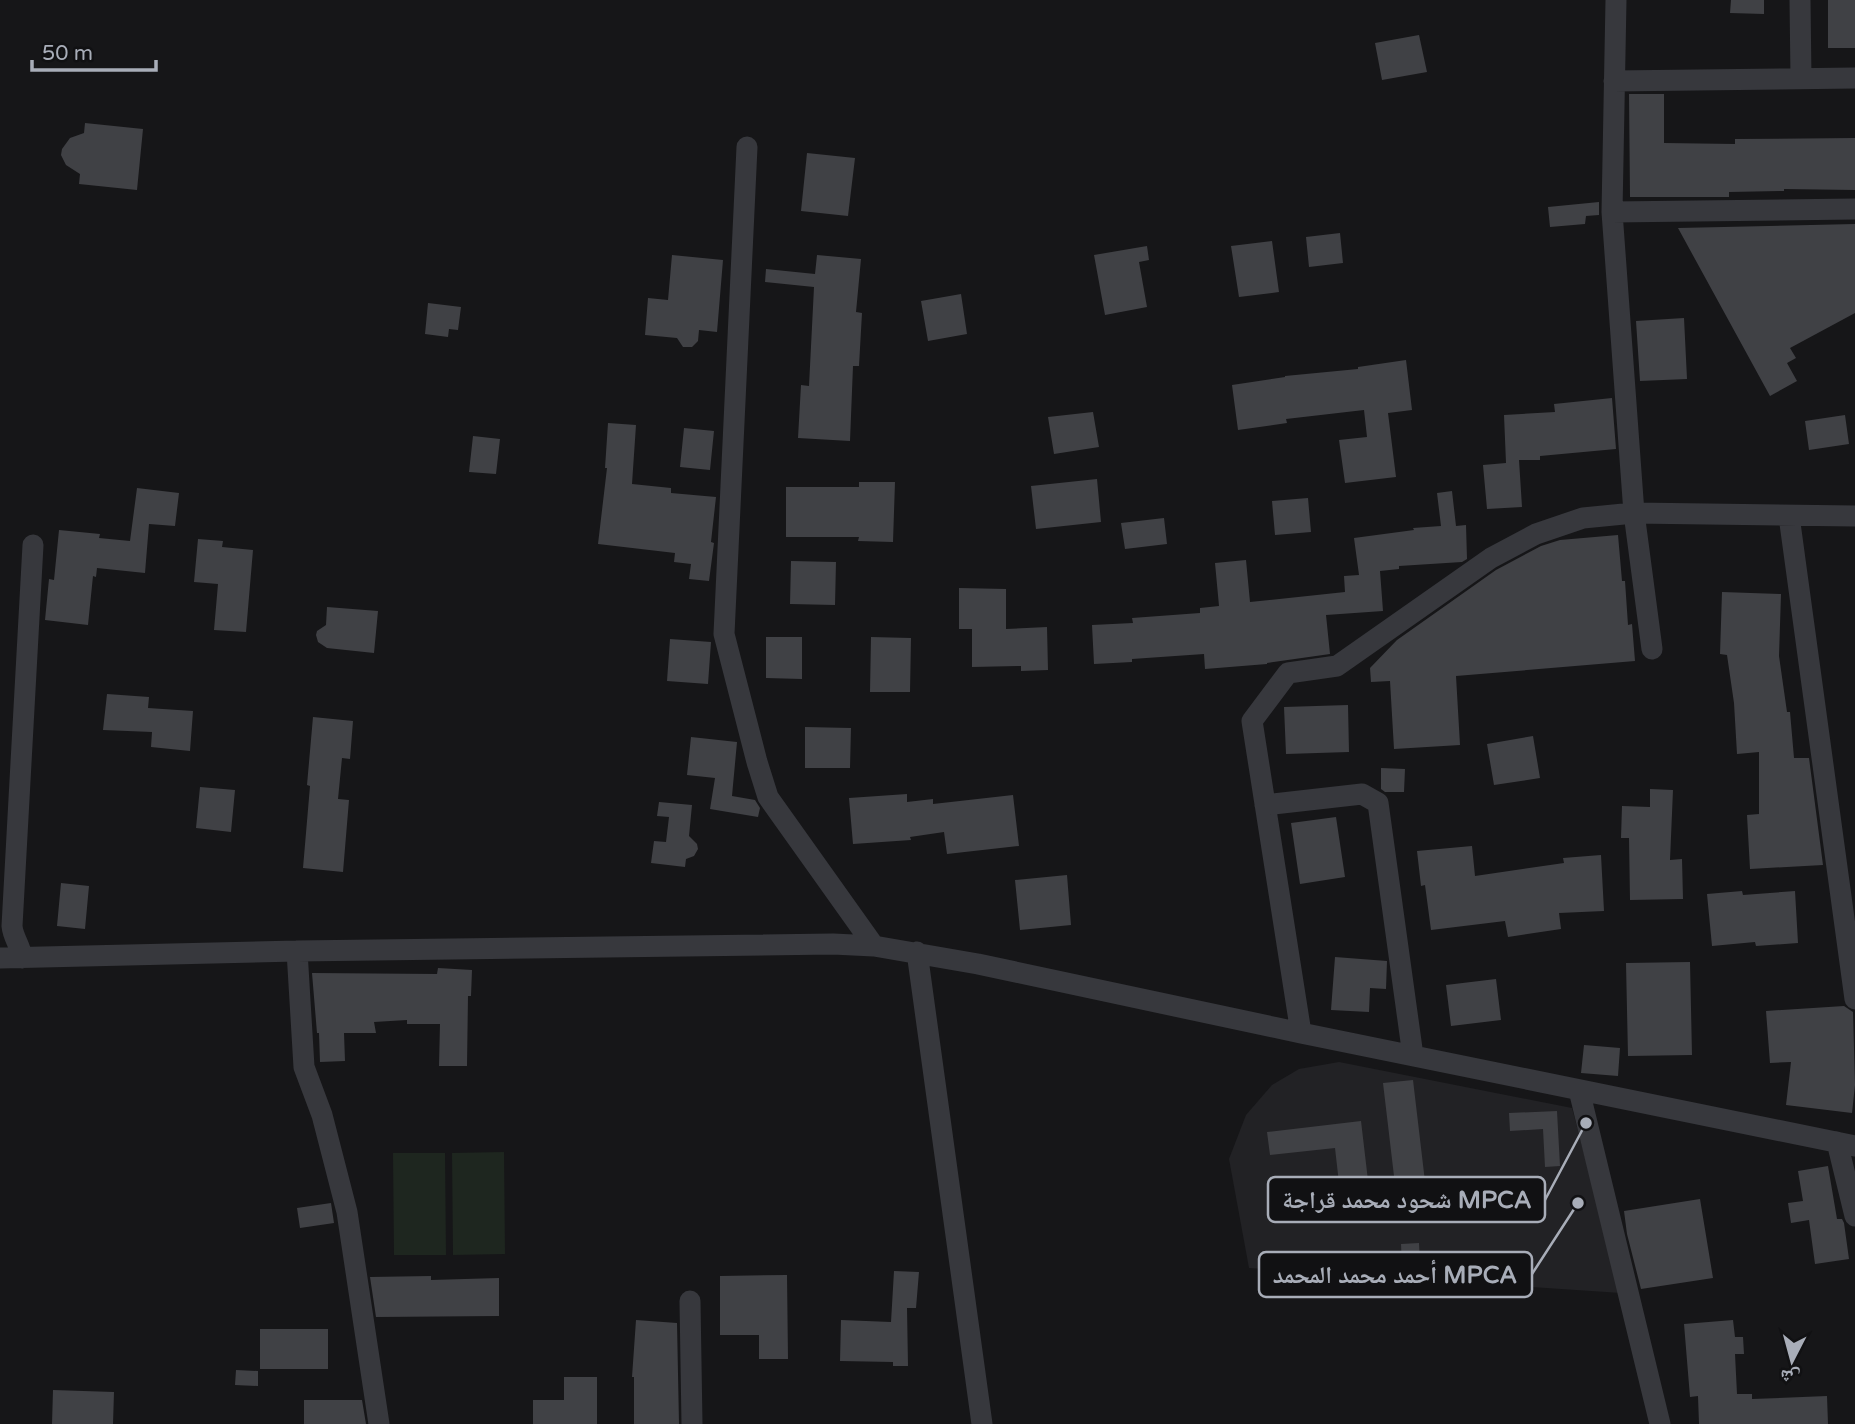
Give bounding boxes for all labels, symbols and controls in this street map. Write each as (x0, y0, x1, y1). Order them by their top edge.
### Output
scale bar (32, 28, 156, 72)
text: 50 m (42, 41, 93, 66)
callout: شحود محمد قراجة MPCA (1268, 1177, 1545, 1222)
text: شحود محمد قراجة MPCA (1282, 1186, 1532, 1215)
callout: أحمد محمد المحمد MPCA (1259, 1252, 1532, 1297)
text: أحمد محمد المحمد MPCA (1273, 1259, 1517, 1290)
north arrow (1757, 1326, 1827, 1396)
text: ش (1779, 1365, 1802, 1389)

